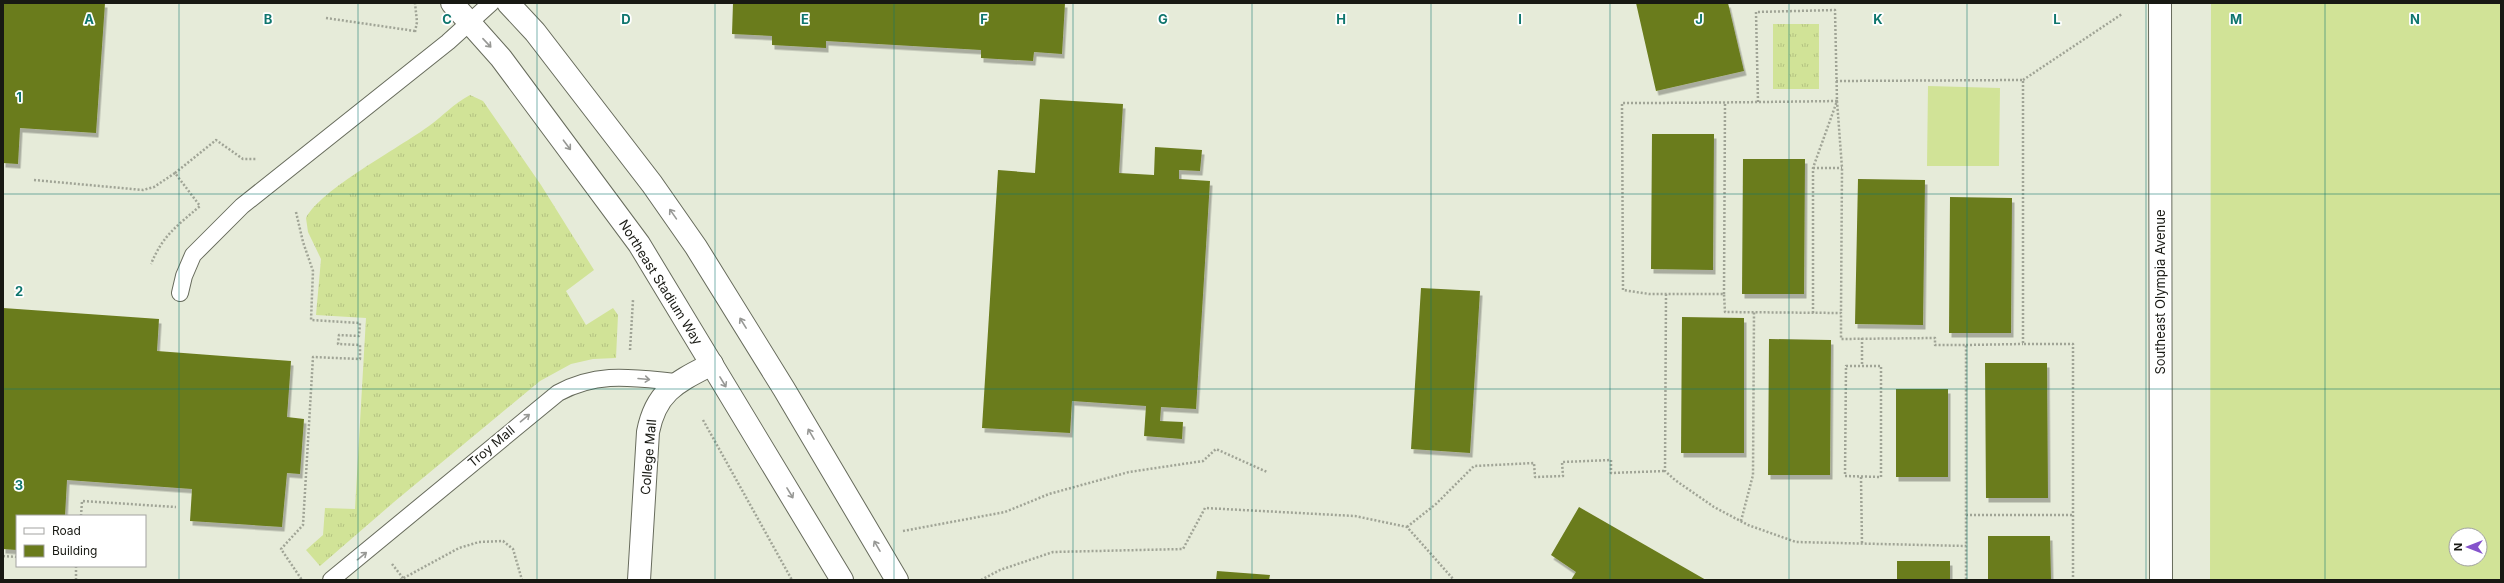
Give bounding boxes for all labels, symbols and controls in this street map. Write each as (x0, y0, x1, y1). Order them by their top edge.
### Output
text: A (84, 11, 94, 27)
text: B (264, 11, 273, 27)
text: C (442, 11, 452, 27)
text: D (621, 11, 631, 27)
text: E (801, 11, 809, 27)
text: F (980, 11, 988, 27)
text: G (1158, 11, 1168, 27)
text: H (1336, 11, 1346, 27)
text: I (1518, 11, 1522, 27)
text: J (1695, 11, 1703, 27)
text: K (1873, 11, 1883, 27)
text: L (2053, 11, 2061, 27)
text: M (2230, 11, 2242, 27)
text: N (2410, 11, 2420, 27)
one-way arrow (482, 38, 492, 48)
text: 1 (16, 89, 22, 105)
one-way arrow (563, 139, 571, 150)
one-way arrow (669, 209, 677, 220)
street label: Southeast Olympia Avenue (2152, 209, 2168, 375)
street label: Northeast Stadium Way (616, 216, 706, 348)
text: 2 (15, 283, 23, 299)
one-way arrow (739, 317, 747, 329)
one-way arrow (637, 376, 650, 383)
one-way arrow (720, 376, 728, 388)
one-way arrow (520, 413, 531, 422)
street label: College Mall (637, 419, 659, 495)
street label: Troy Mall (464, 422, 518, 470)
one-way arrow (806, 428, 814, 440)
text: 3 (15, 477, 23, 493)
one-way arrow (786, 487, 794, 498)
legend (16, 515, 146, 567)
text: Road (52, 523, 81, 538)
north arrow (2448, 527, 2488, 567)
one-way arrow (872, 541, 880, 553)
text: Building (52, 543, 97, 558)
text: N (2451, 543, 2465, 551)
one-way arrow (356, 551, 367, 560)

